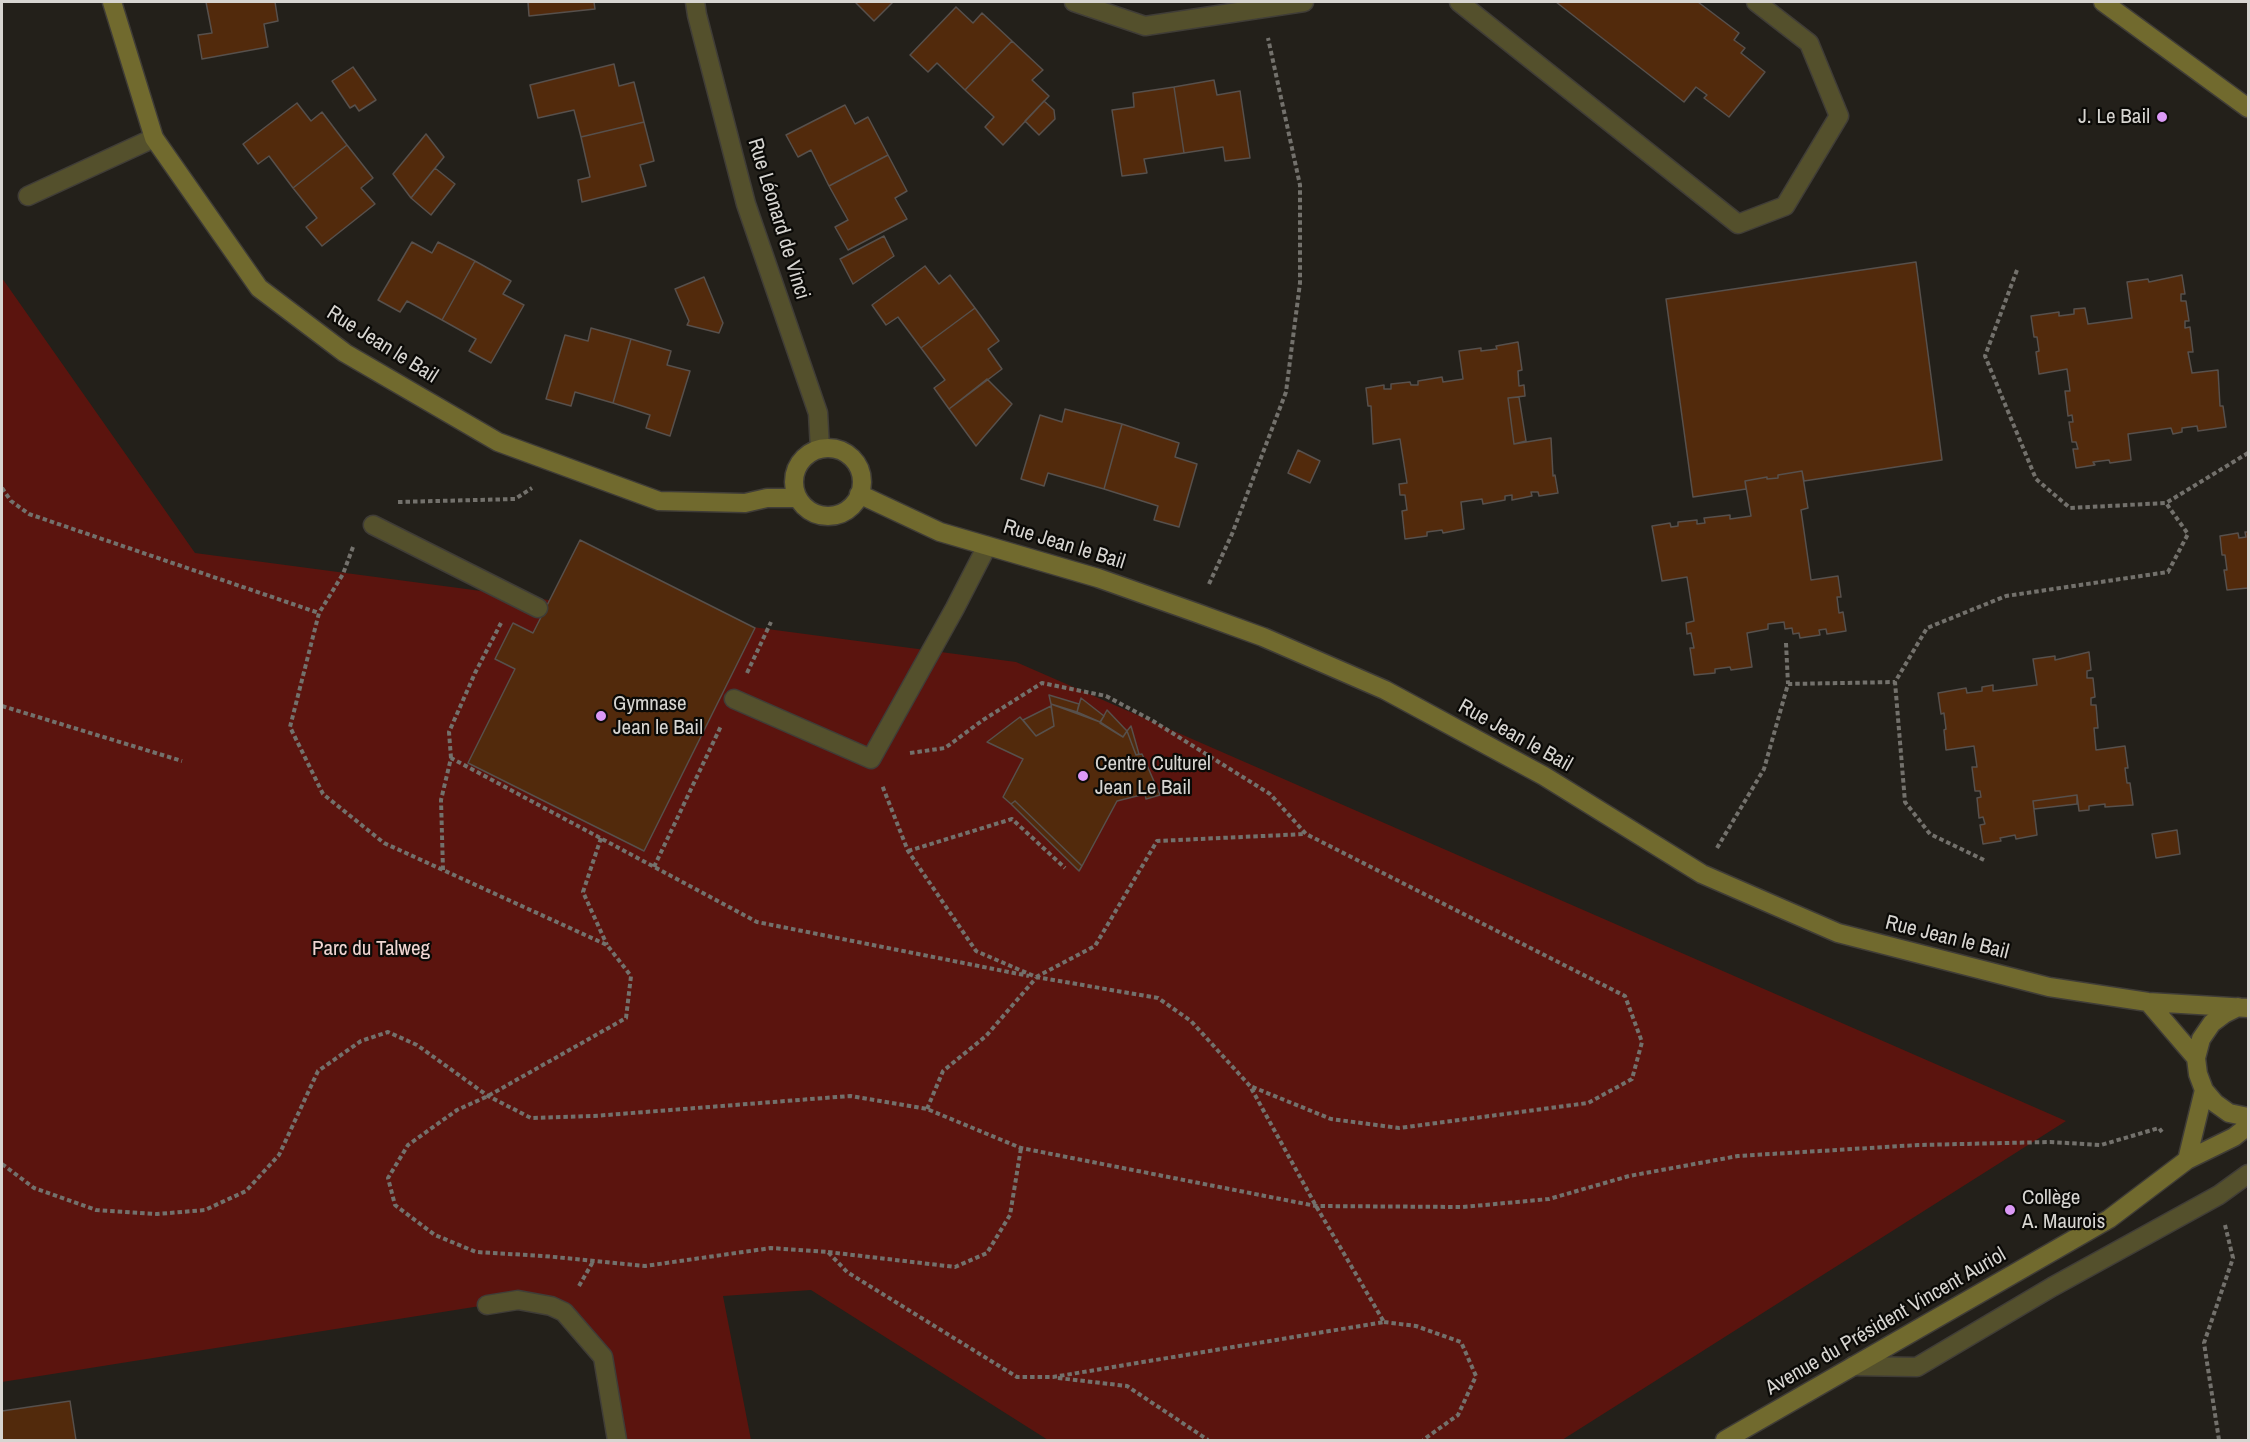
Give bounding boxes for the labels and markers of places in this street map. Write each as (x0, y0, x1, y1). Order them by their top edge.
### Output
place label: J. Le Bail (2078, 104, 2150, 130)
marker: J. Le Bail (2155, 110, 2169, 124)
place label: Gymnase Jean le Bail (613, 691, 703, 741)
marker: Gymnase Jean le Bail (594, 709, 608, 723)
place label: Centre Culturel Jean Le Bail (1095, 751, 1211, 801)
marker: Centre Culturel Jean Le Bail (1076, 769, 1090, 783)
place label: Collège A. Maurois (2022, 1185, 2105, 1235)
marker: Collège A. Maurois (2003, 1203, 2017, 1217)

